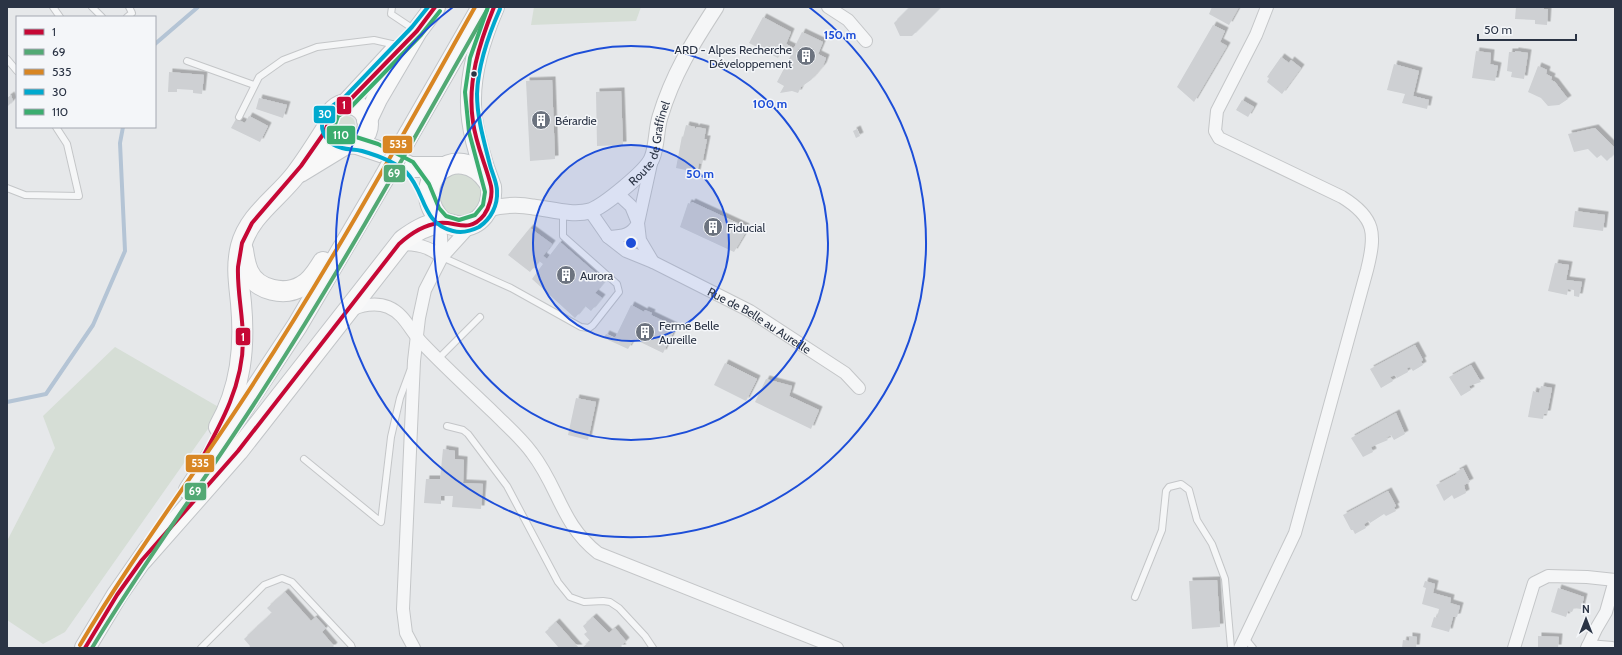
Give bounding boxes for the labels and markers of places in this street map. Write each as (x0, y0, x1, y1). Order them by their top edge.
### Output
place label: ARD - Alpes Recherche Développement (675, 42, 792, 71)
building icon: ARD - Alpes Recherche Développement (795, 45, 817, 67)
unlabelled marker (469, 69, 479, 79)
building icon: Bérardie (530, 109, 552, 131)
place label: Bérardie (555, 113, 597, 128)
building icon: Fiducial (702, 216, 724, 238)
place label: Fiducial (727, 220, 765, 235)
centre of rings (624, 236, 638, 250)
building icon: Aurora (555, 264, 577, 286)
place label: Aurora (580, 268, 613, 283)
place label: Ferme Belle Aureille (659, 318, 719, 347)
building icon: Ferme Belle Aureille (634, 321, 656, 343)

